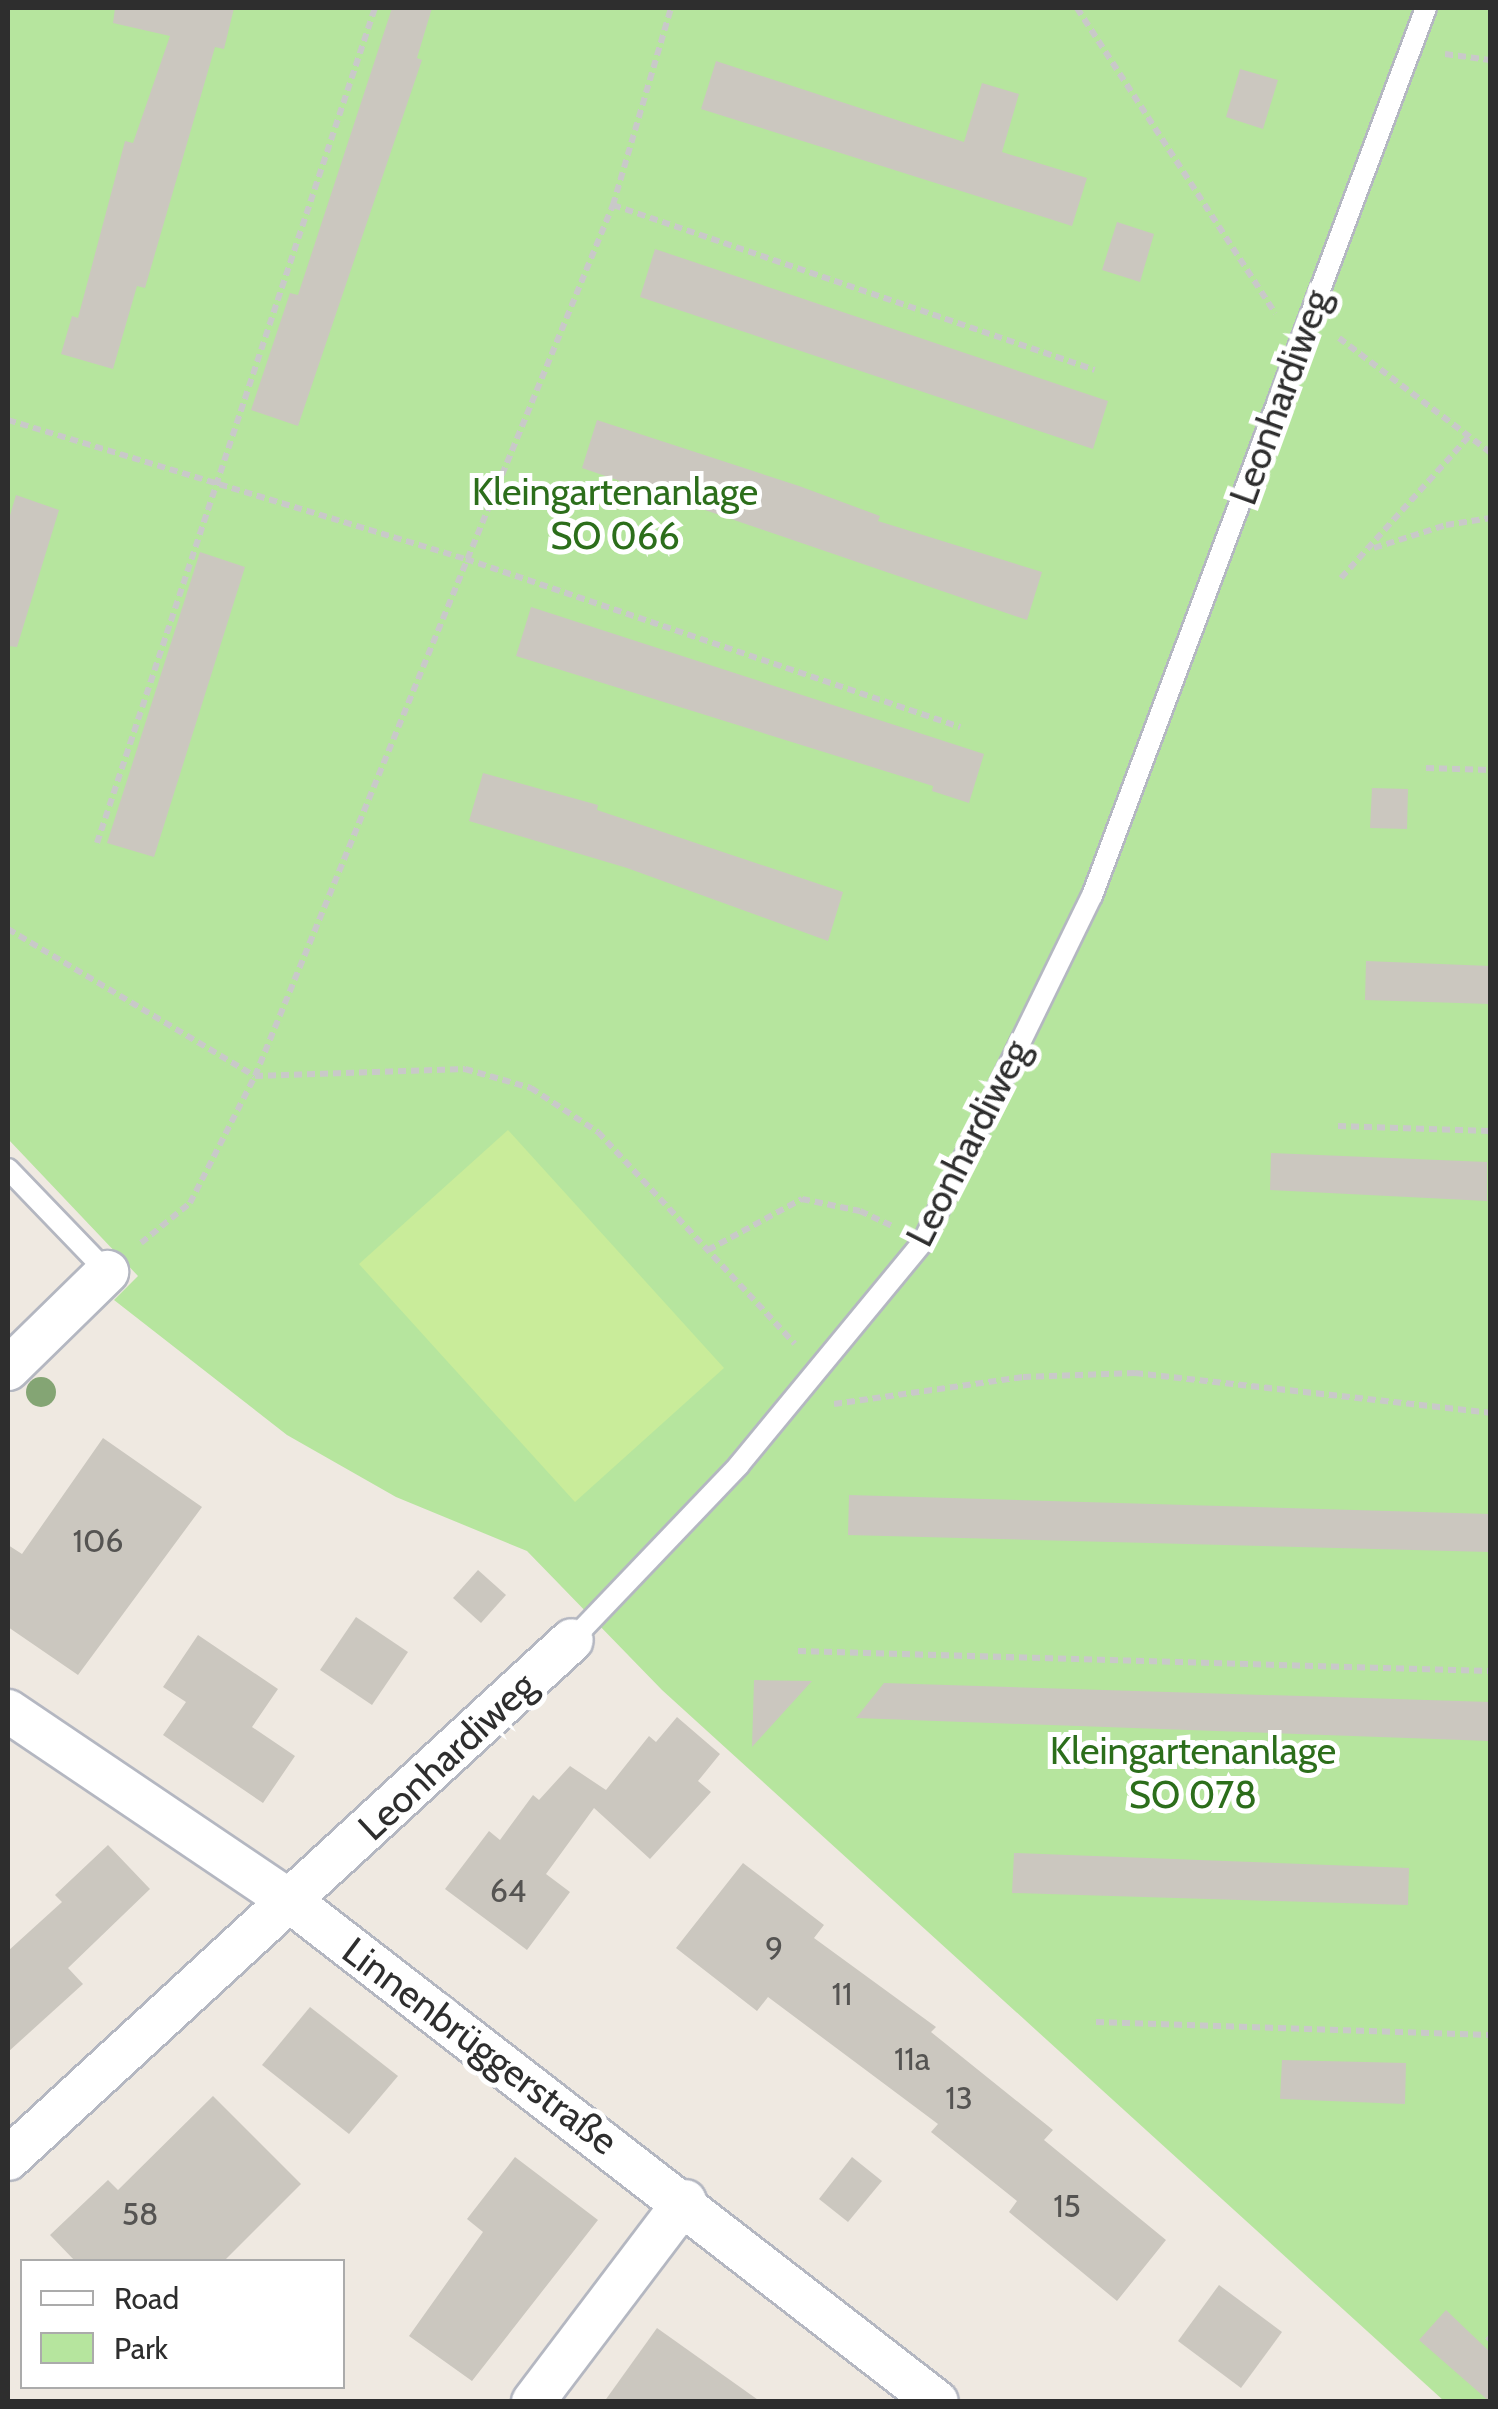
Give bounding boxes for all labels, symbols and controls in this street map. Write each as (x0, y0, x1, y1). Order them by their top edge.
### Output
street label: Leonhardiweg (1220, 283, 1340, 511)
park label: Kleingartenanlage SO 066 (472, 469, 758, 558)
street label: Leonhardiweg (896, 1032, 1040, 1254)
house number: 106 (73, 1522, 123, 1560)
street label: Leonhardiweg (349, 1662, 545, 1850)
park label: Kleingartenanlage SO 078 (1050, 1728, 1336, 1818)
house number: 64 (490, 1872, 526, 1910)
street label: Linnenbrüggerstraße (334, 1928, 626, 2164)
house number: 9 (765, 1929, 783, 1967)
house number: 11 (832, 1975, 852, 2013)
house number: 11a (894, 2040, 930, 2078)
house number: 13 (945, 2079, 973, 2117)
house number: 15 (1053, 2187, 1081, 2225)
house number: 58 (122, 2195, 158, 2233)
legend (20, 2259, 345, 2389)
text: Road (114, 2280, 179, 2317)
text: Park (114, 2330, 168, 2367)

